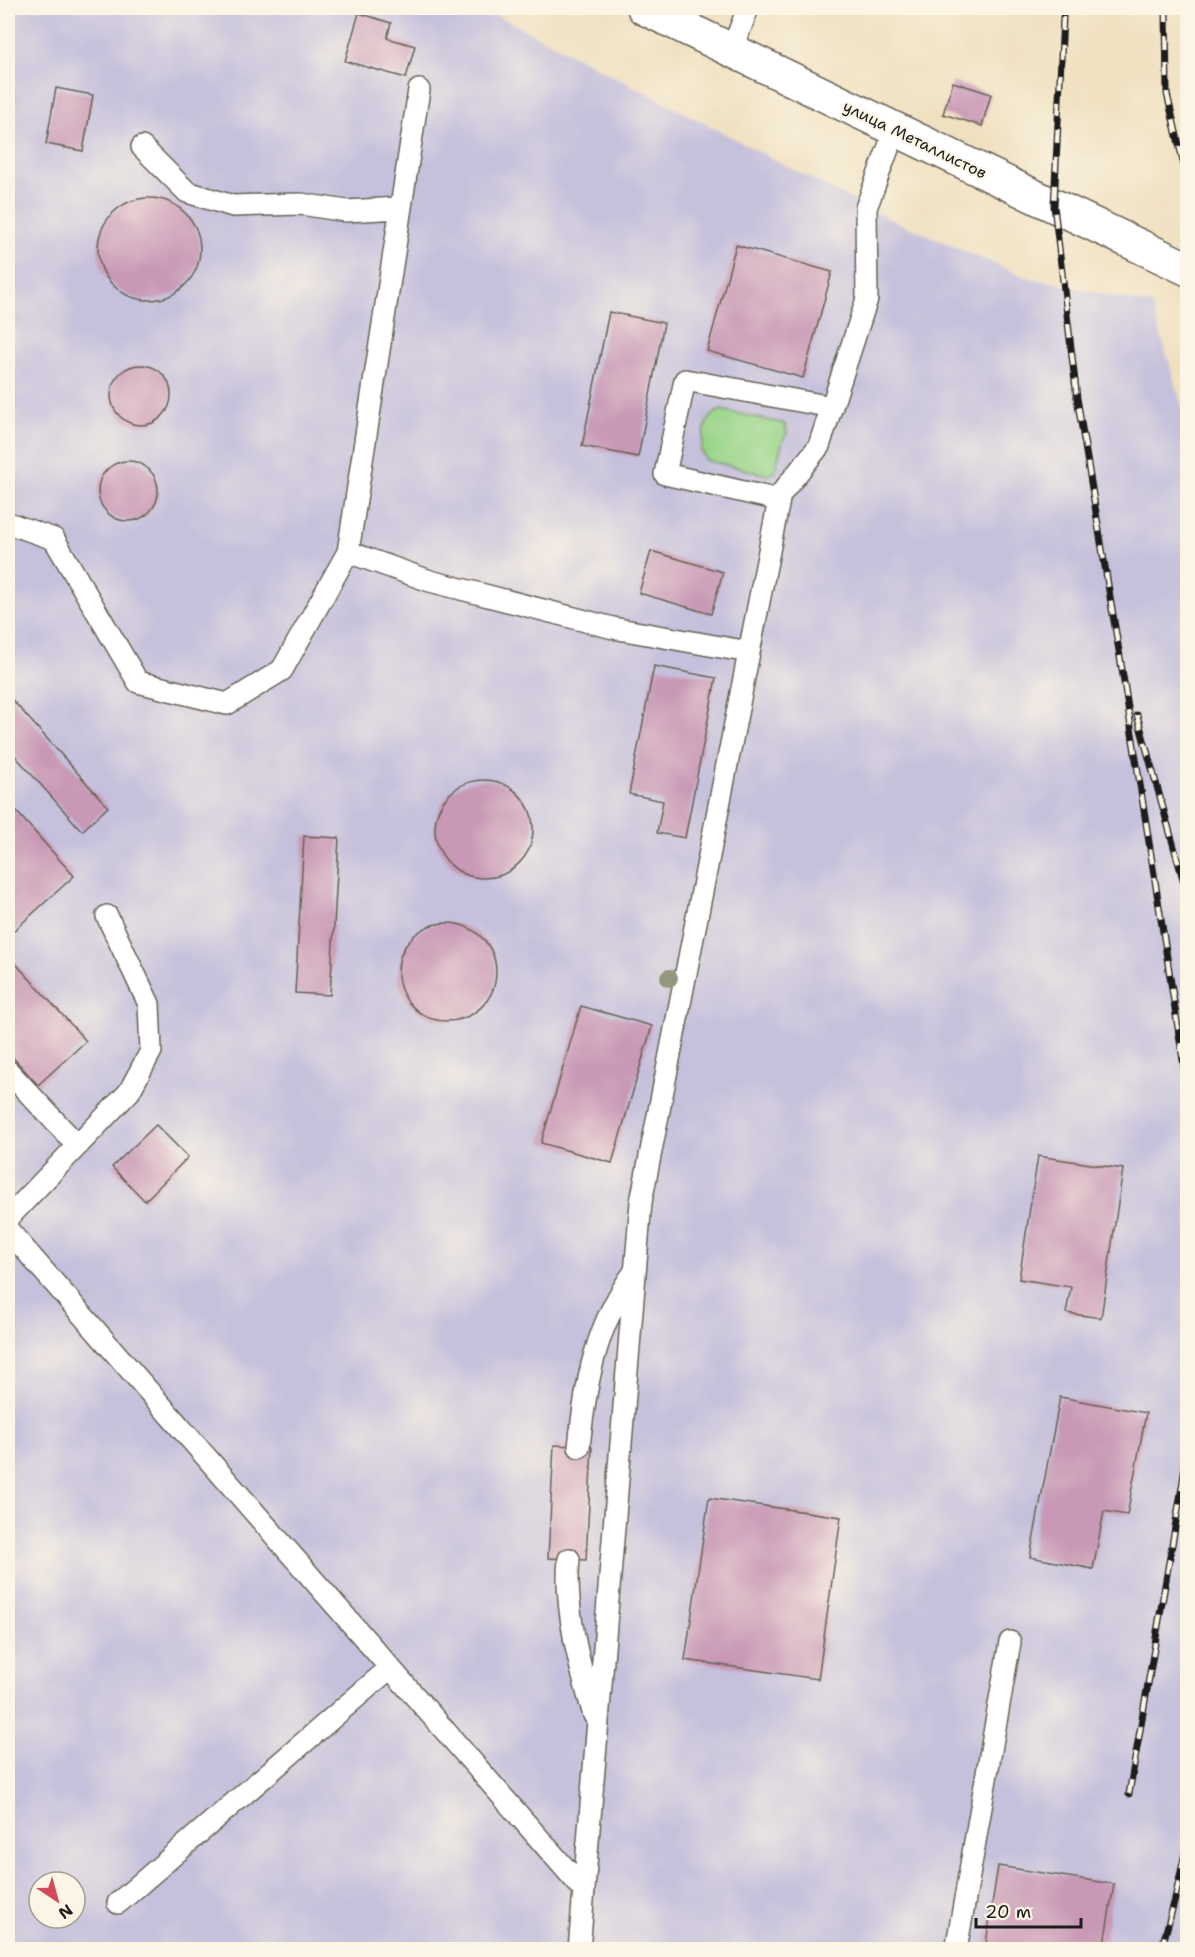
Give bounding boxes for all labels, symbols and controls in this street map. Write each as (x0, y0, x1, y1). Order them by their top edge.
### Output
street label: улица Металлистов (839, 96, 990, 183)
north arrow (27, 1870, 87, 1930)
scale bar (976, 1891, 1081, 1929)
text: N (54, 1900, 77, 1924)
text: 20 m (985, 1900, 1031, 1924)

